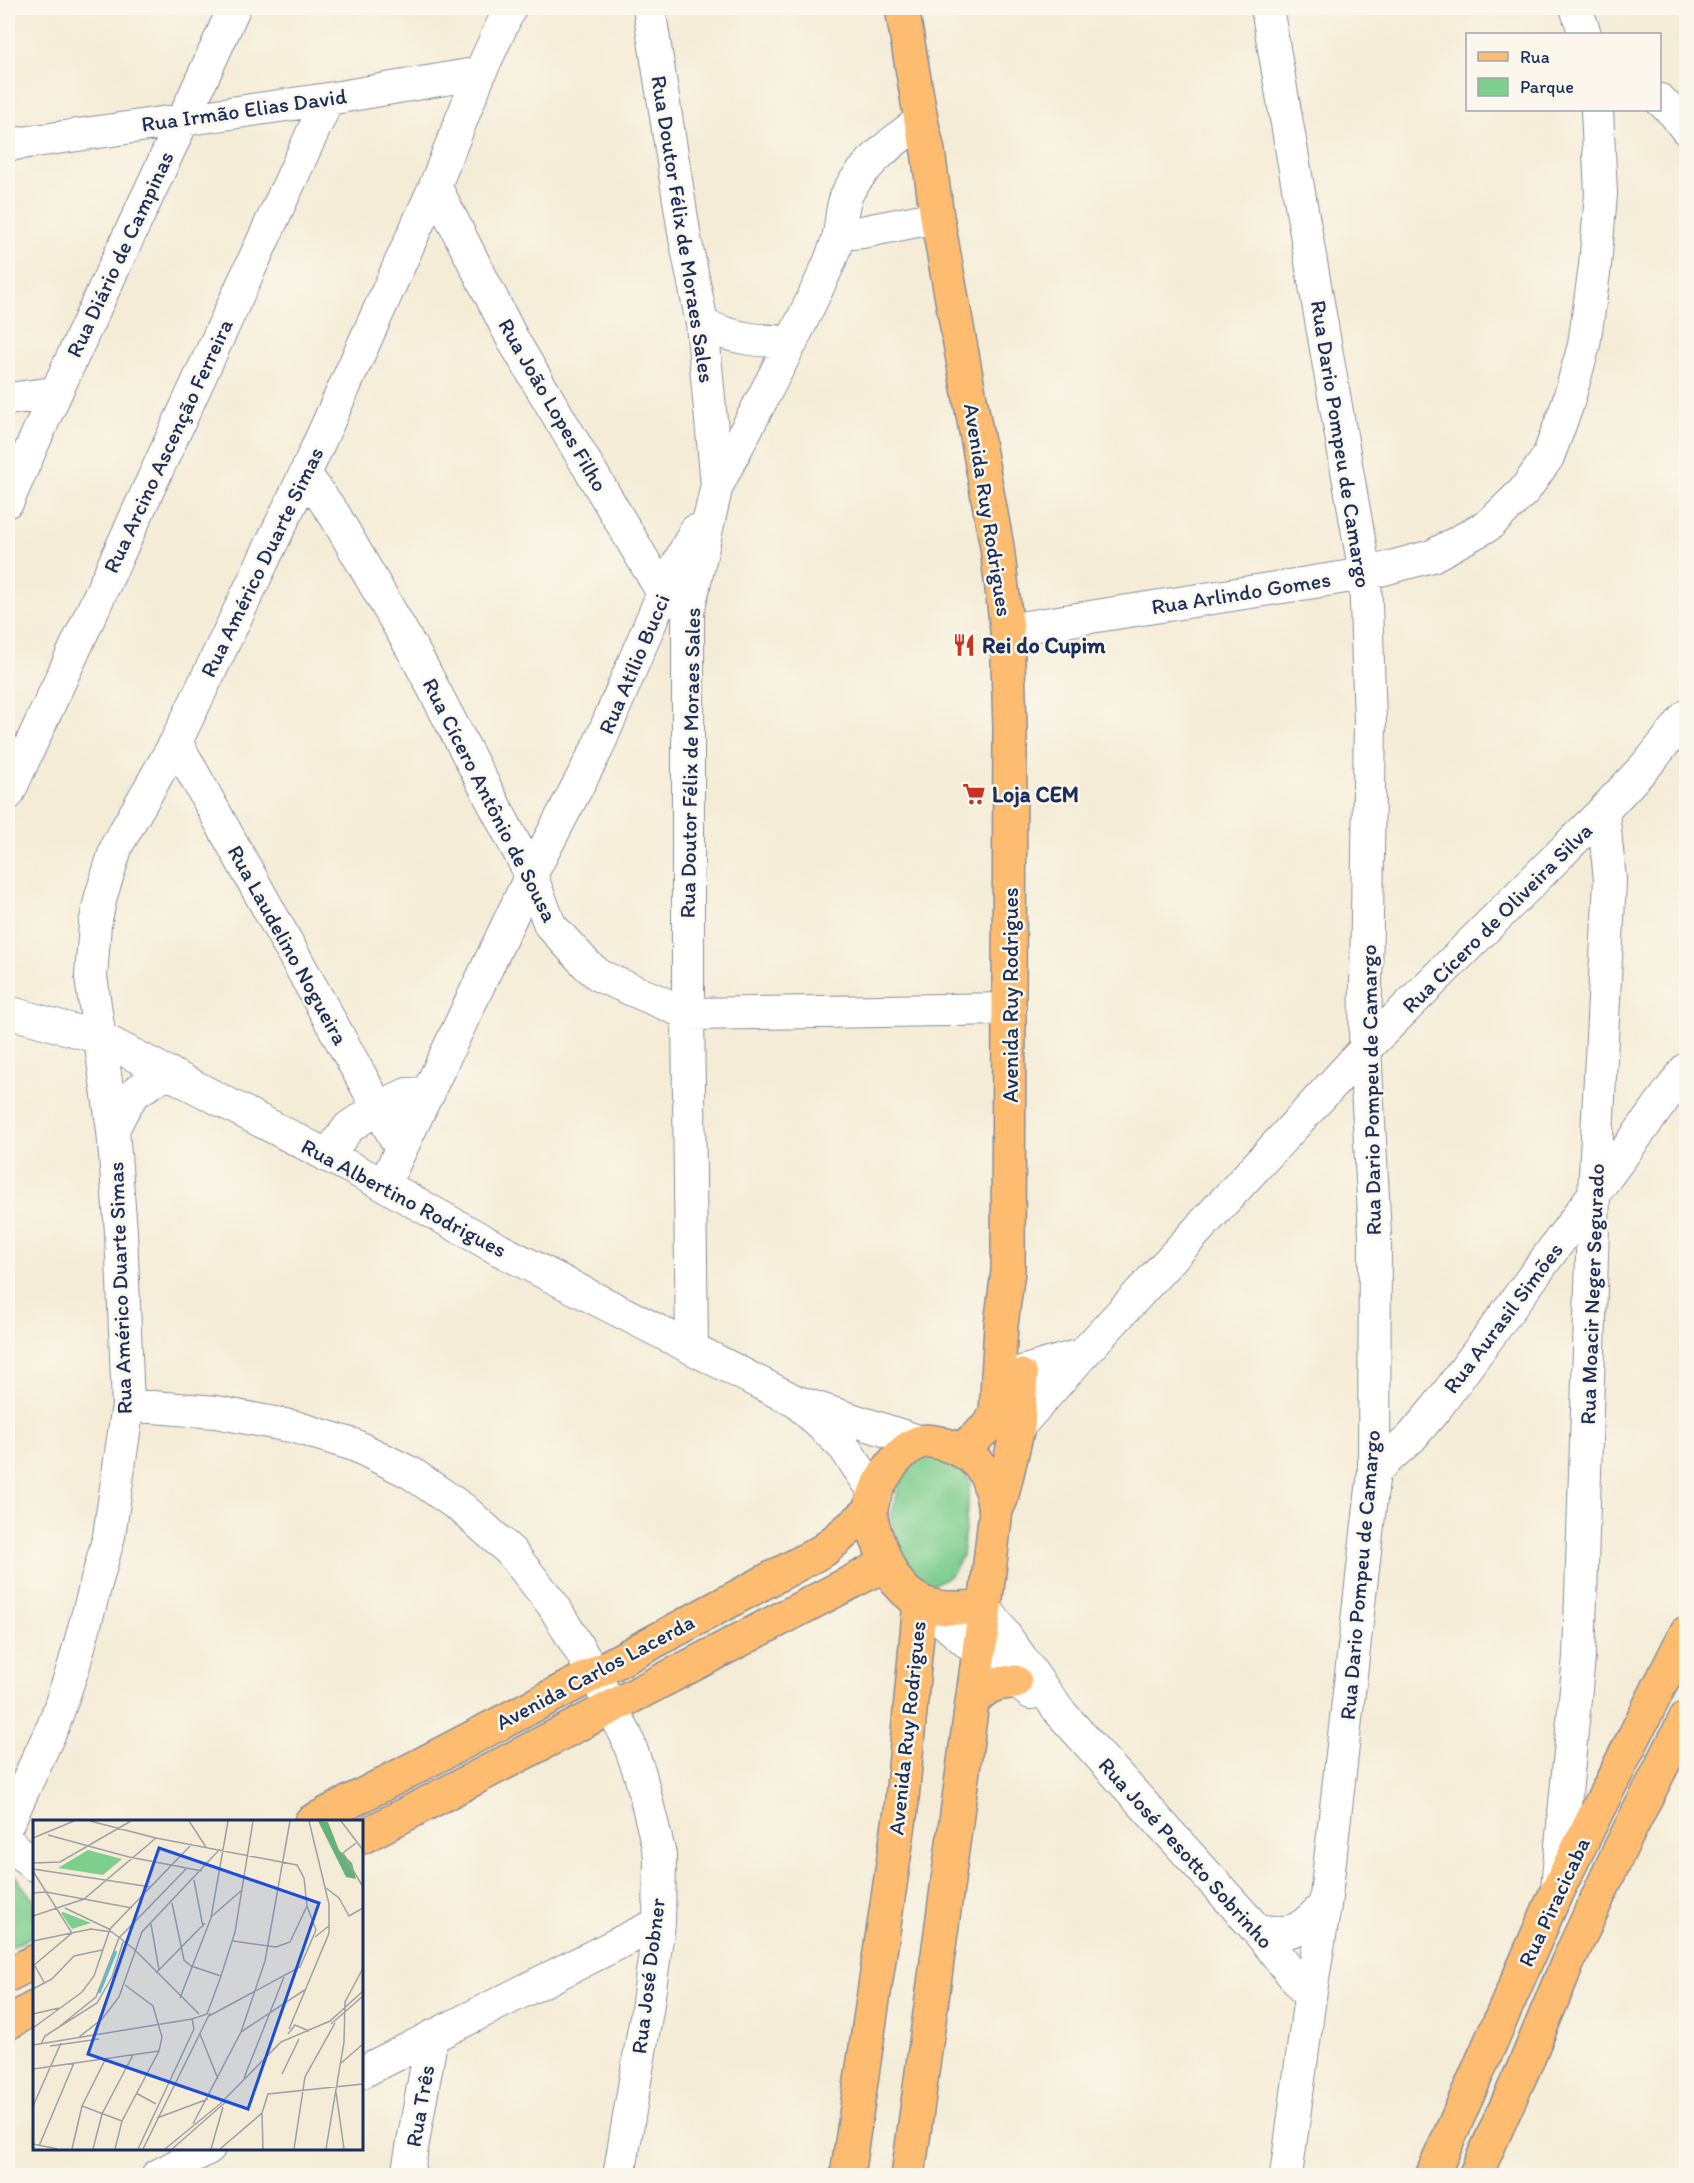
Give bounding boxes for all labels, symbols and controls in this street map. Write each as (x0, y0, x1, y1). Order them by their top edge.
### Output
legend (1466, 33, 1661, 111)
text: Rua (1520, 46, 1550, 68)
street label: Rua Doutor Félix de Moraes Sales (645, 73, 721, 385)
text: Parque (1520, 76, 1574, 98)
street label: Rua Irmão Elias David (140, 82, 348, 138)
street label: Rua Diário de Campinas (60, 147, 180, 361)
street label: Rua Dario Pompeu de Camargo (1305, 298, 1377, 590)
street label: Rua Arcino Ascenção Ferreira (97, 314, 239, 577)
street label: Rua João Lopes Filho (492, 314, 614, 496)
street label: Avenida Ruy Rodrigues (958, 402, 1018, 618)
street label: Rua Américo Duarte Simas (194, 442, 330, 682)
street label: Rua Arlindo Gomes (1149, 565, 1333, 621)
street label: Rua Atílio Bucci (592, 590, 676, 738)
street label: Rua Doutor Félix de Moraes Sales (674, 607, 706, 919)
restaurant icon: Rei do Cupim (951, 632, 977, 658)
place label: Rei do Cupim (982, 632, 1106, 659)
street label: Rua Cícero Antônio de Sousa (417, 673, 564, 927)
supermarket icon: Loja CEM (961, 781, 987, 807)
place label: Loja CEM (992, 781, 1079, 808)
street label: Rua Cícero de Oliveira Silva (1396, 817, 1598, 1019)
street label: Rua Laudelino Nogueira (222, 840, 354, 1050)
street label: Avenida Ruy Rodrigues (997, 887, 1024, 1103)
street label: Rua Dario Pompeu de Camargo (1355, 944, 1387, 1236)
street label: Rua Albertino Rodrigues (297, 1132, 511, 1264)
street label: Rua Américo Duarte Simas (102, 1161, 138, 1415)
street label: Rua Moacir Neger Segurado (1574, 1163, 1610, 1425)
street label: Rua Aurasil Simões (1437, 1237, 1569, 1399)
street label: Rua Dario Pompeu de Camargo (1334, 1429, 1386, 1721)
street label: Avenida Carlos Lacerda (491, 1608, 699, 1736)
street label: Avenida Ruy Rodrigues (882, 1620, 932, 1836)
street label: Rua José Pesotto Sobrinho (1093, 1752, 1279, 1954)
inset map (33, 1820, 363, 2150)
street label: Rua Piracicaba (1512, 1832, 1596, 1971)
street label: Rua José Dobner (625, 1896, 671, 2055)
street label: Rua Três (400, 2063, 440, 2149)

